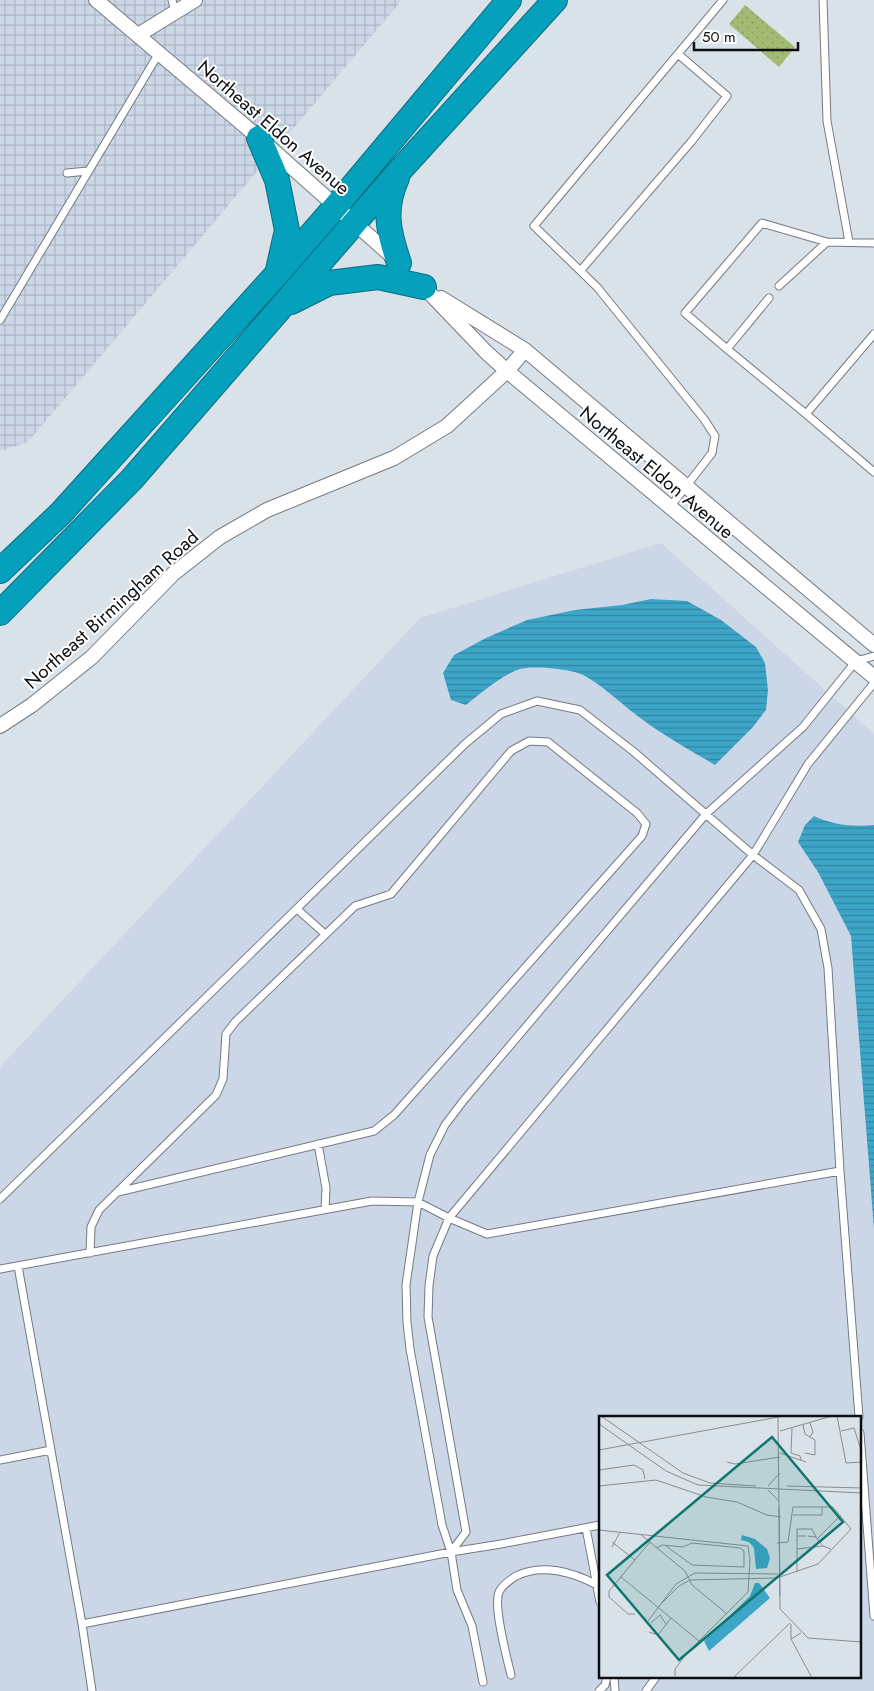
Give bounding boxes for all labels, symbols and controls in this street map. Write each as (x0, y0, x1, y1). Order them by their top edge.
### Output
scale bar (694, 20, 798, 52)
text: 50 m (702, 26, 736, 48)
street label: Northeast Eldon Avenue (192, 54, 356, 201)
street label: Northeast Eldon Avenue (574, 400, 740, 545)
street label: Northeast Birmingham Road (18, 524, 204, 695)
inset map (599, 1416, 862, 1678)

